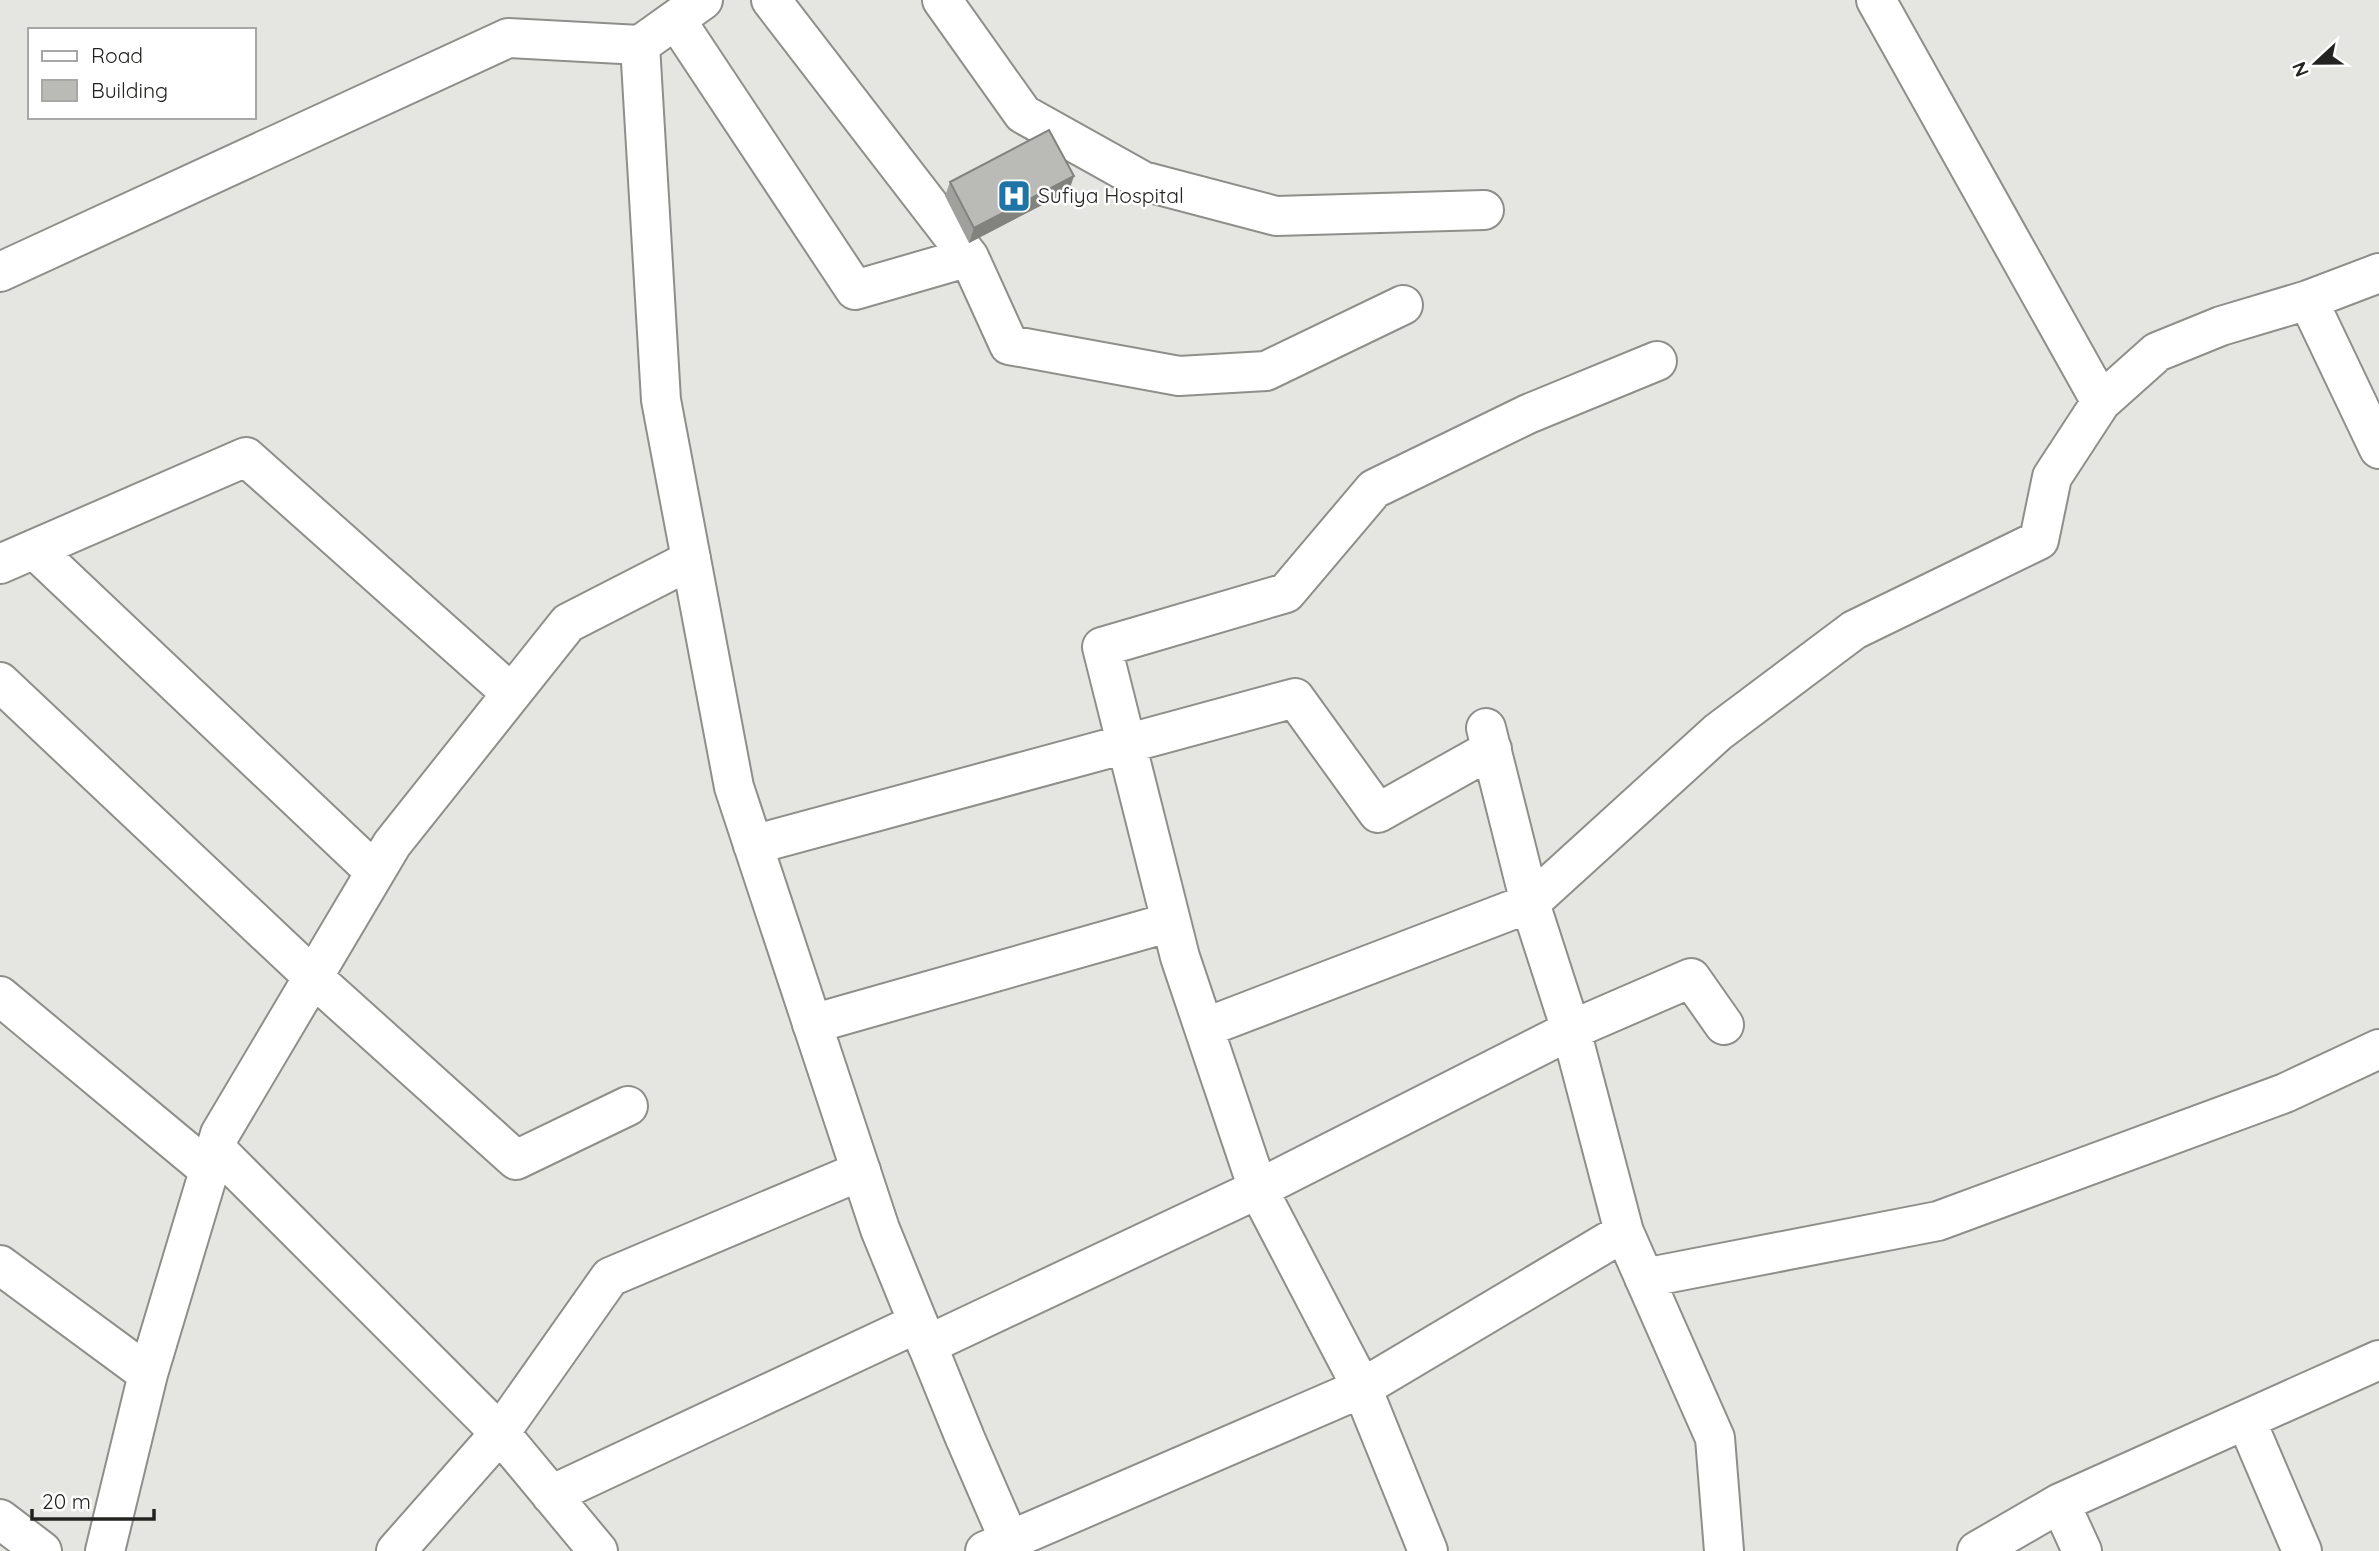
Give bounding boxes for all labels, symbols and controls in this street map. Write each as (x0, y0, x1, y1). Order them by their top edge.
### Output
legend (28, 28, 256, 119)
north arrow (2281, 28, 2351, 98)
text: Road (91, 42, 143, 68)
text: N (2286, 58, 2314, 80)
text: Building (91, 77, 168, 103)
hospital icon: Sufiya Hospital (995, 177, 1033, 215)
place label: Sufiya Hospital (1038, 182, 1184, 208)
scale bar (32, 1478, 154, 1522)
text: 20 m (42, 1488, 91, 1514)

